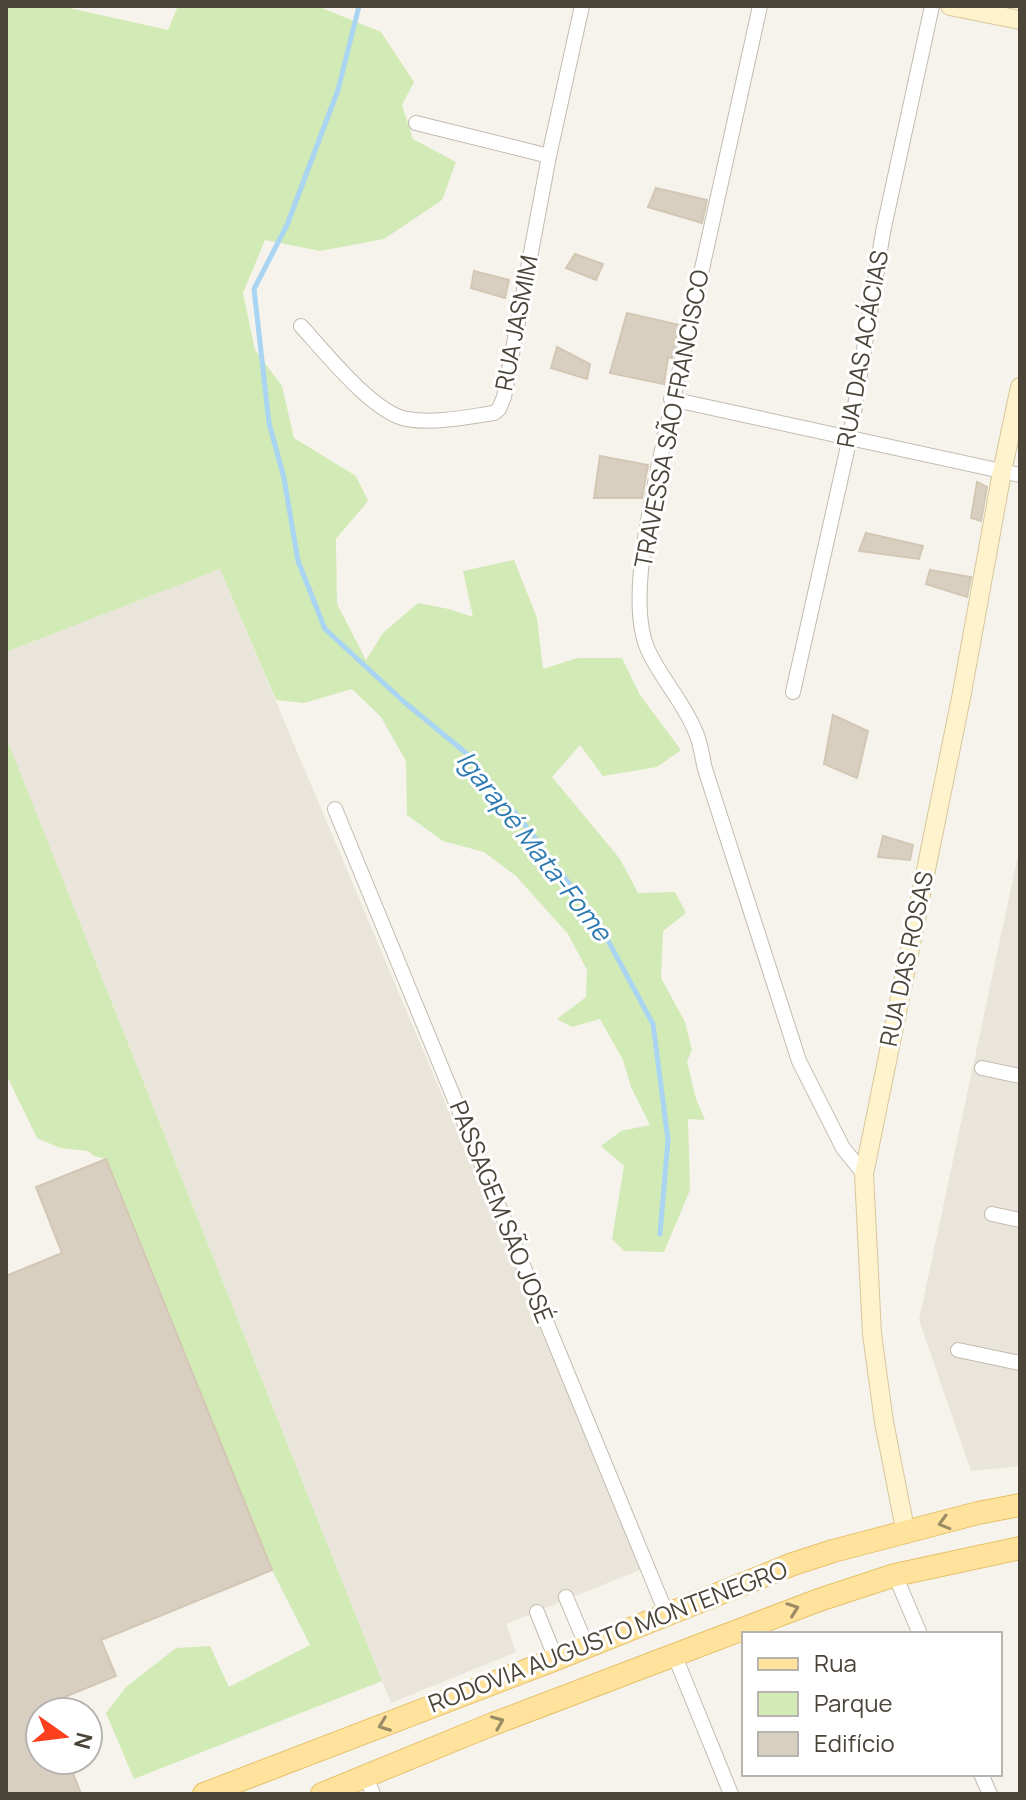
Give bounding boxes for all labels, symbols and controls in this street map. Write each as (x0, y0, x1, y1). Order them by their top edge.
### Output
street label: RUA DAS ACÁCIAS (828, 248, 895, 450)
street label: RUA JASMIM (486, 252, 545, 393)
street label: TRAVESSA SÃO FRANCISCO (625, 267, 716, 571)
water label: Igarapé Mata-Fome (449, 743, 622, 949)
street label: RUA DAS ROSAS (871, 868, 940, 1049)
street label: PASSAGEM SÃO JOSÉ (443, 1095, 562, 1327)
one-way arrow (938, 1514, 952, 1530)
street label: RODOVIA AUGUSTO MONTENEGRO (423, 1552, 792, 1719)
one-way arrow (785, 1603, 799, 1619)
legend (742, 1632, 1002, 1776)
text: Rua (814, 1646, 857, 1679)
text: Parque (814, 1686, 892, 1719)
north arrow (24, 1696, 104, 1776)
one-way arrow (378, 1715, 392, 1732)
one-way arrow (490, 1715, 504, 1732)
text: Edifício (814, 1726, 895, 1759)
text: N (67, 1730, 100, 1752)

